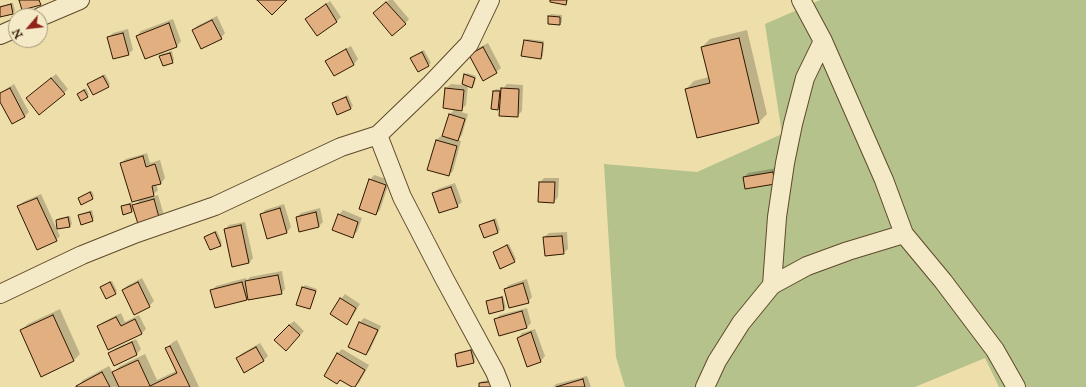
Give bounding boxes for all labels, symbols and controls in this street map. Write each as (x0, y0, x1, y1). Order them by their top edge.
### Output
north arrow (8, 8, 48, 48)
text: N (10, 26, 26, 41)

